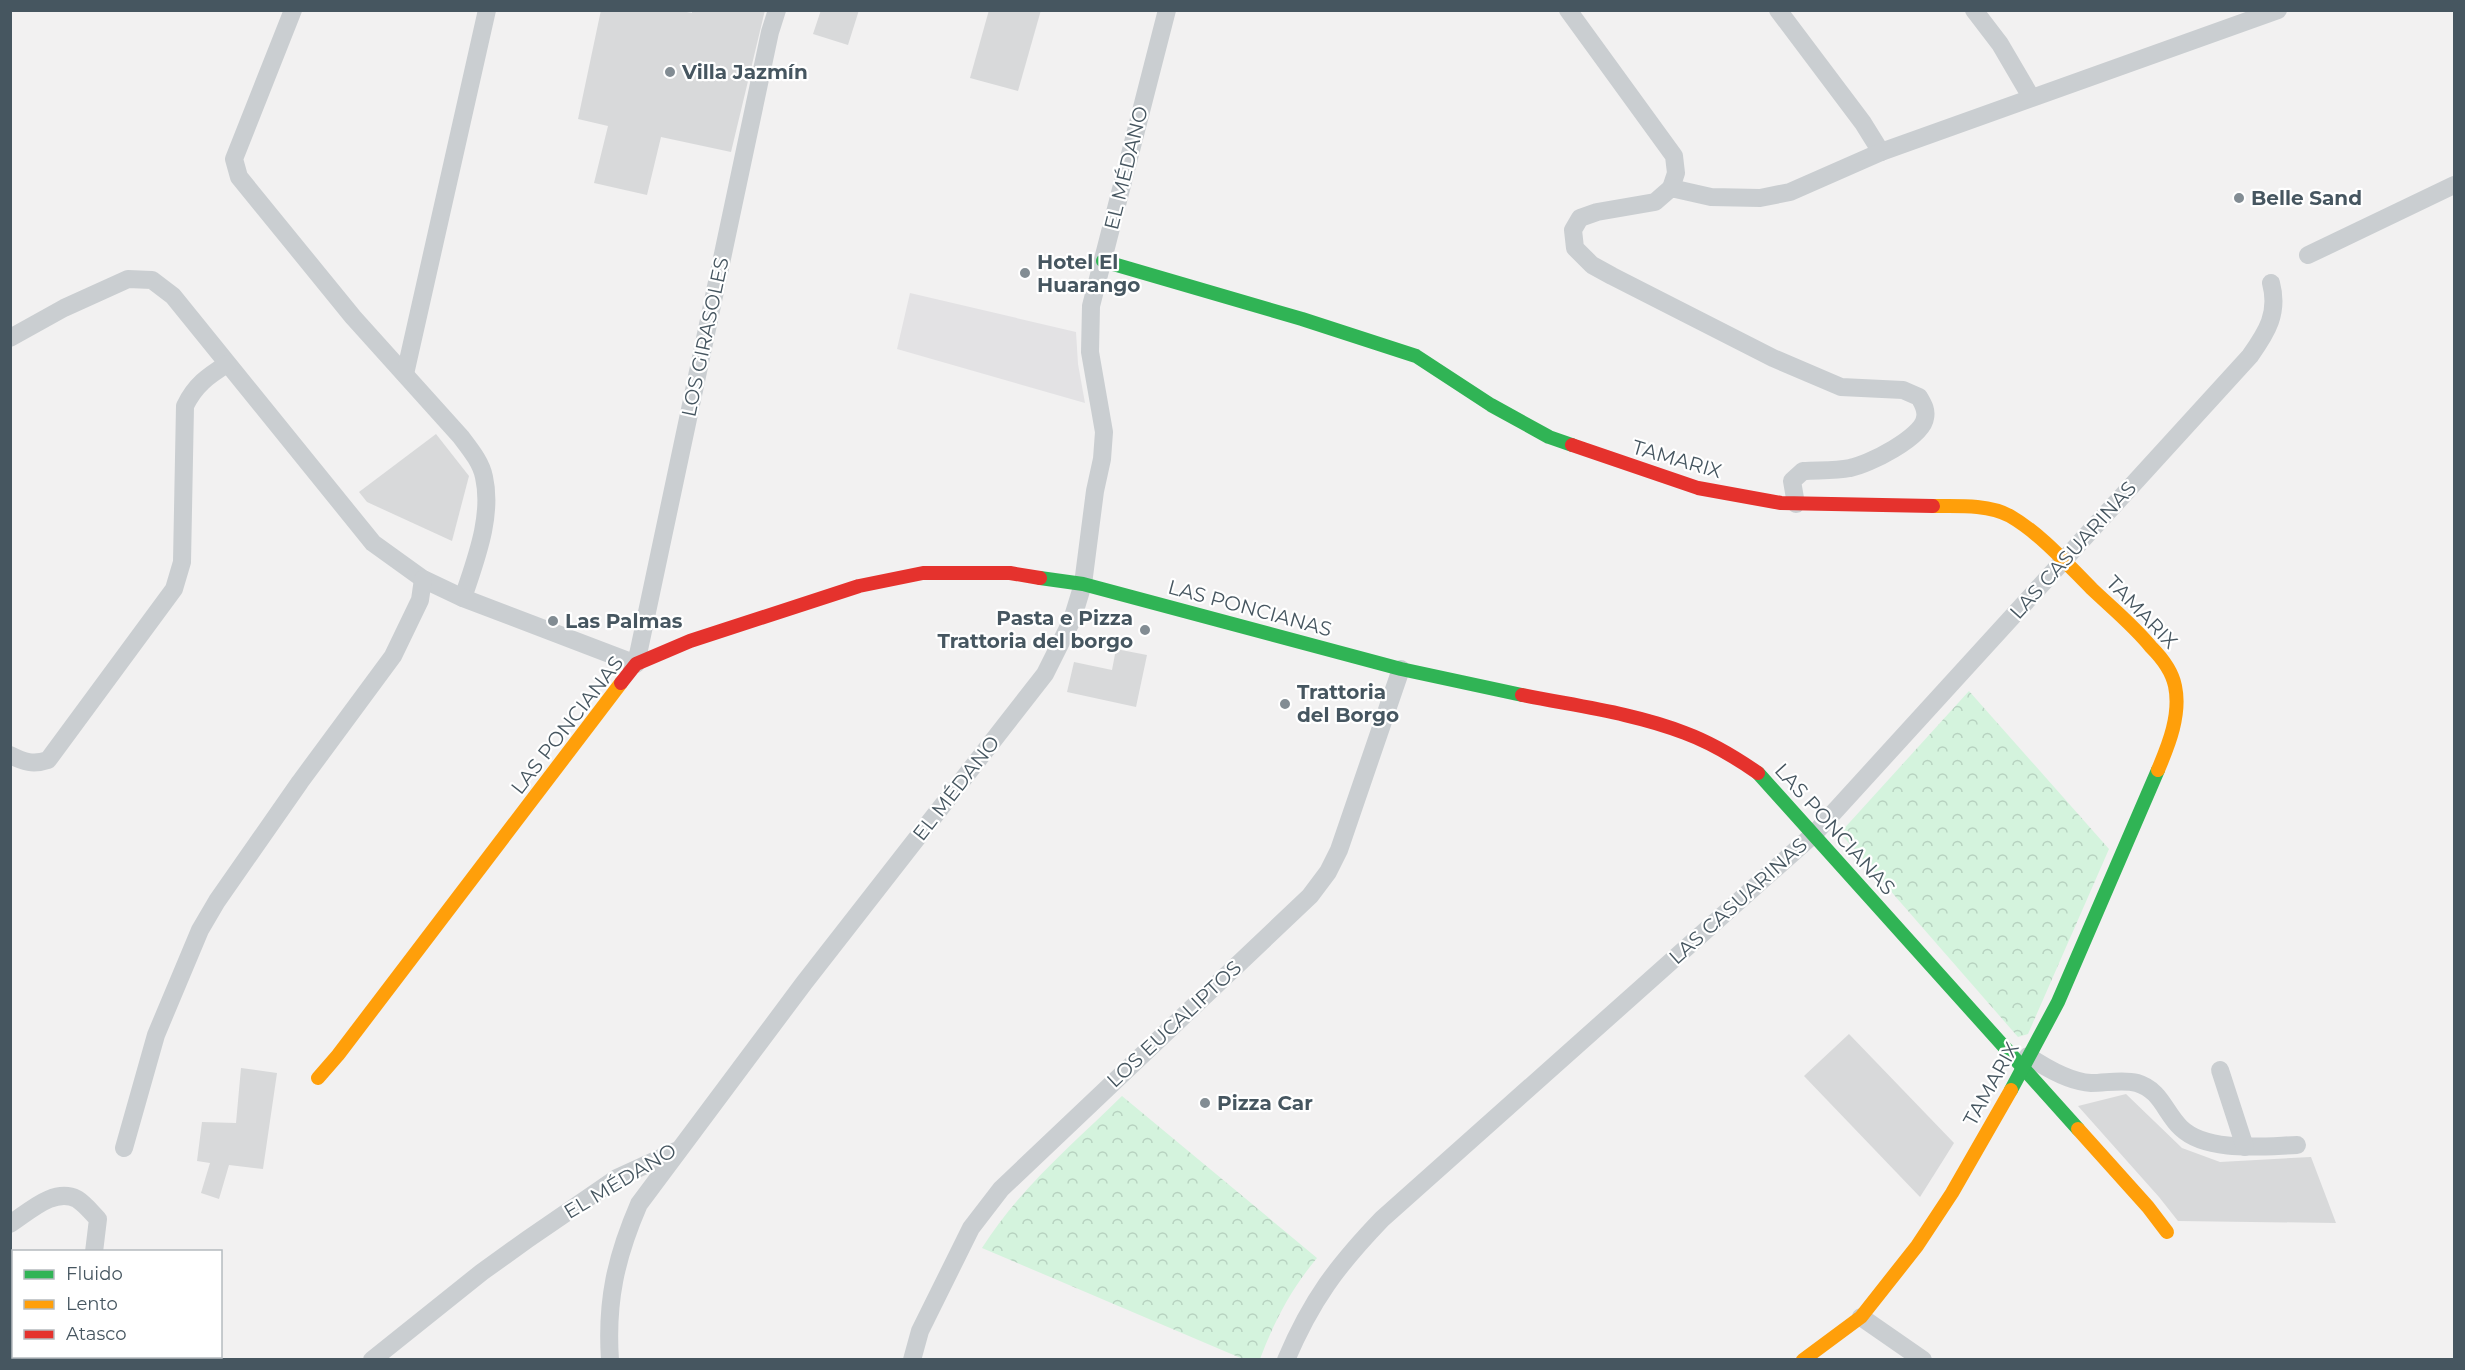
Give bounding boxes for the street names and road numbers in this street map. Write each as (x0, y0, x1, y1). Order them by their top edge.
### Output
street label: EL MÉDANO (1099, 104, 1153, 232)
street label: LOS GIRASOLES (676, 255, 734, 419)
street label: TAMARIX (1630, 435, 1724, 483)
street label: LAS CASUARINAS (2005, 476, 2141, 624)
street label: TAMARIX (2101, 571, 2183, 653)
street label: LAS PONCIANAS (1165, 575, 1335, 641)
street label: LAS PONCIANAS (506, 651, 628, 799)
street label: EL MÉDANO (908, 731, 1004, 845)
street label: LAS PONCIANAS (1770, 758, 1900, 900)
street label: LAS CASUARINAS (1664, 833, 1812, 969)
street label: LOS EUCALIPTOS (1102, 956, 1246, 1092)
street label: TAMARIX (1958, 1038, 2024, 1130)
street label: EL MÉDANO (560, 1138, 680, 1224)

